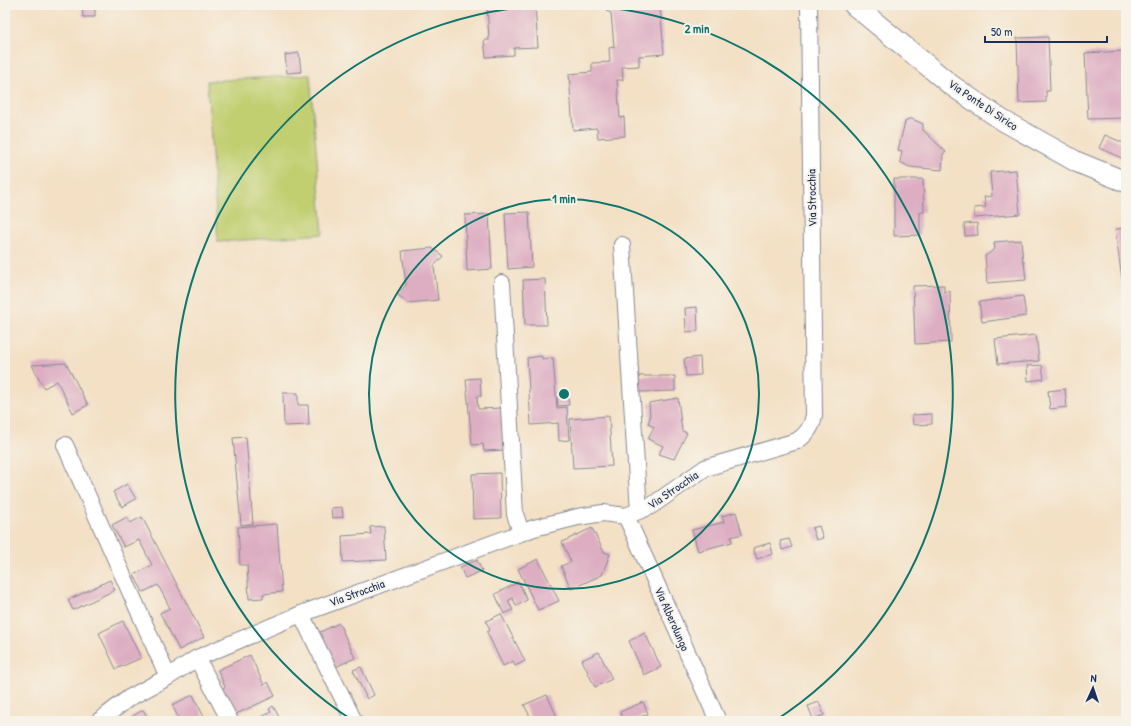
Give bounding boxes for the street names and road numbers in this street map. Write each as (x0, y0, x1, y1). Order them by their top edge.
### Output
street label: Via Ponte Di Sirico (945, 75, 1022, 134)
street label: Via Strocchia (802, 169, 821, 227)
street label: Via Strocchia (644, 466, 702, 513)
street label: Via Strocchia (327, 575, 387, 610)
street label: Via Alberolungo (651, 584, 694, 654)

